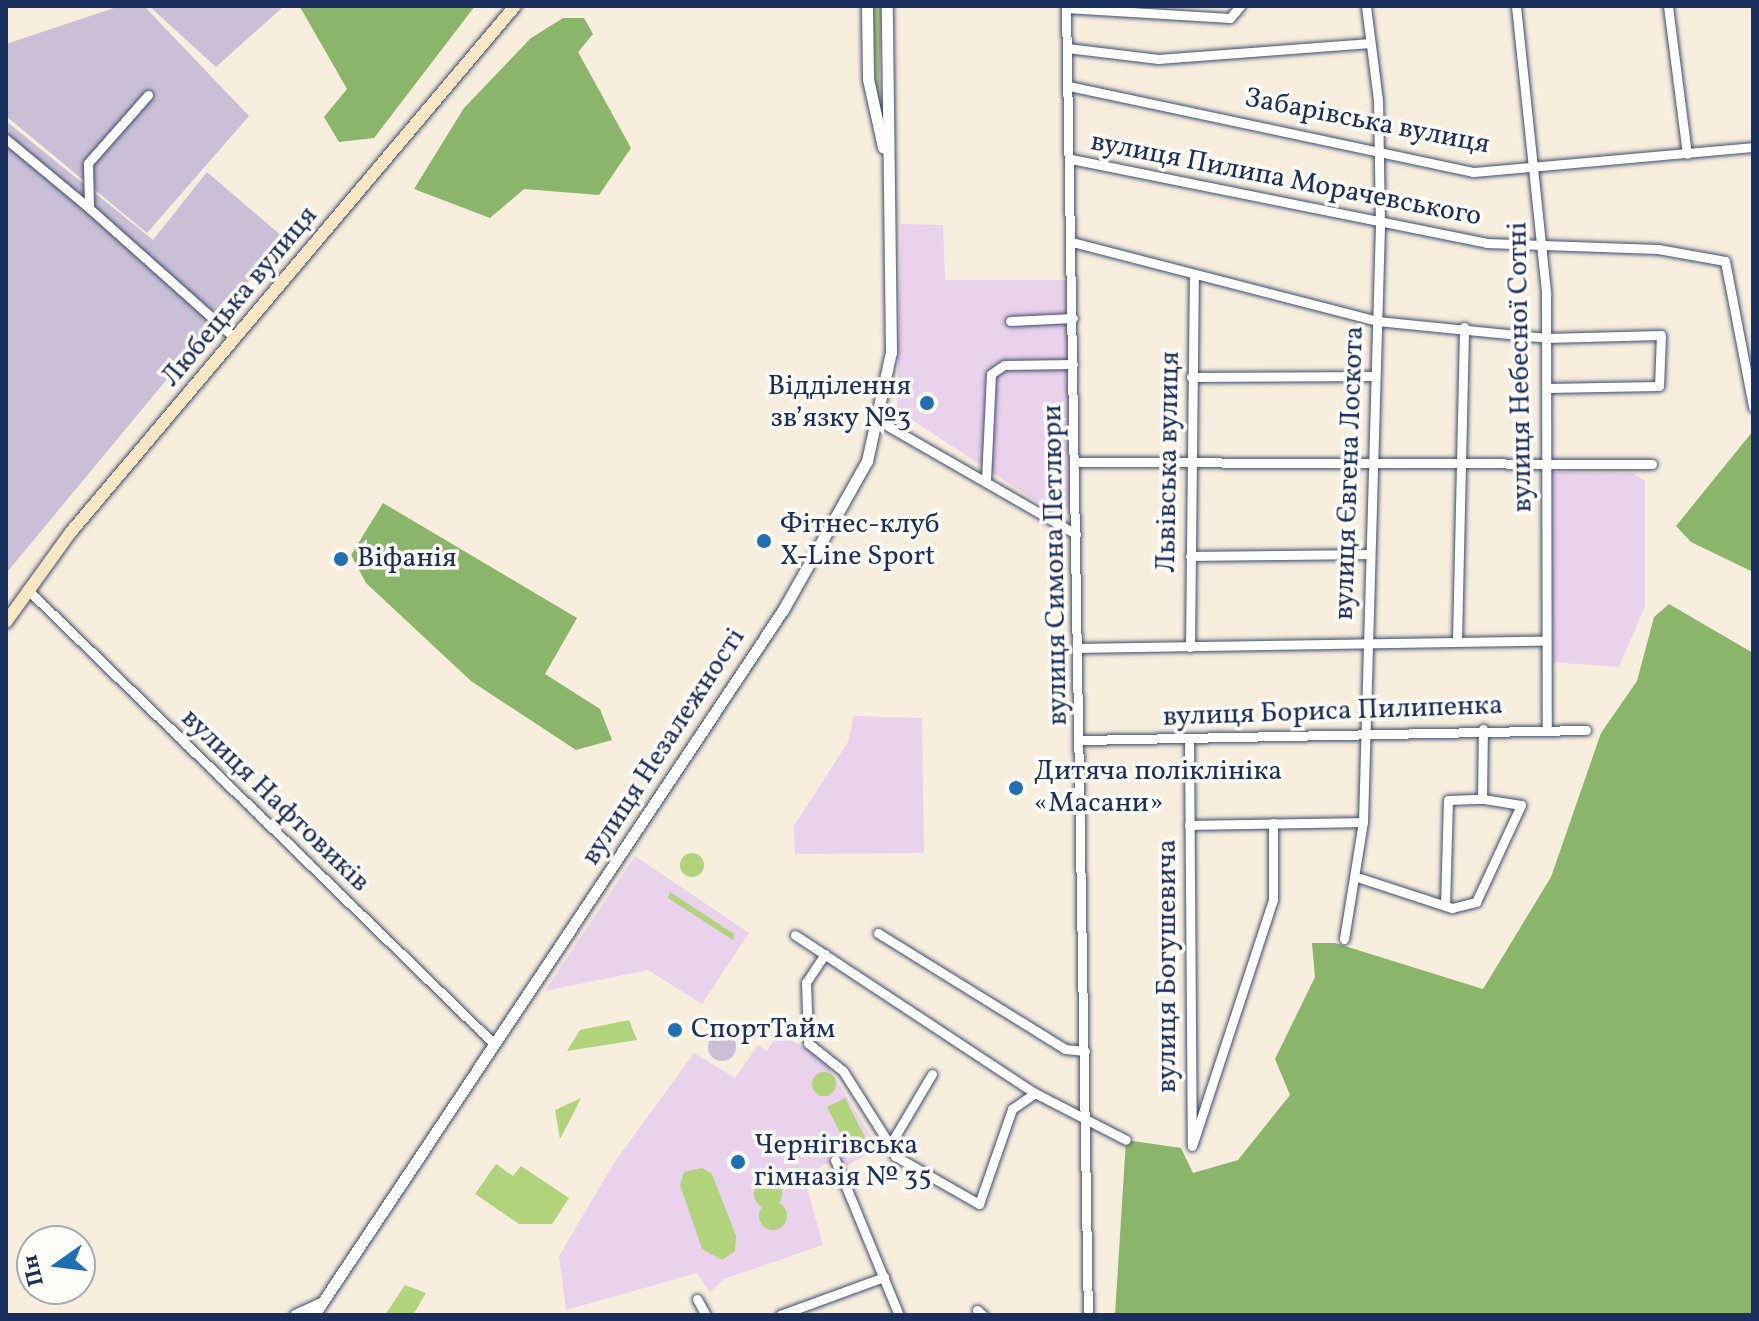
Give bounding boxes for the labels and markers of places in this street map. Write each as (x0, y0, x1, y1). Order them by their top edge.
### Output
place label: Відділення зв’язку №3 (768, 370, 911, 436)
marker: Відділення зв’язку №3 (918, 394, 936, 412)
place label: Фітнес-клуб X-Line Sport (780, 508, 940, 574)
marker: Фітнес-клуб X-Line Sport (755, 532, 773, 550)
place label: Віфанія (357, 542, 456, 576)
marker: Віфанія (332, 550, 350, 568)
place label: Дитяча поліклініка «Масани» (1034, 755, 1282, 821)
marker: Дитяча поліклініка «Масани» (1005, 777, 1027, 799)
place label: СпортТайм (691, 1013, 835, 1047)
marker: СпортТайм (666, 1021, 684, 1039)
place label: Чернігівська гімназія № 35 (754, 1129, 932, 1195)
marker: Чернігівська гімназія № 35 (729, 1153, 747, 1171)

